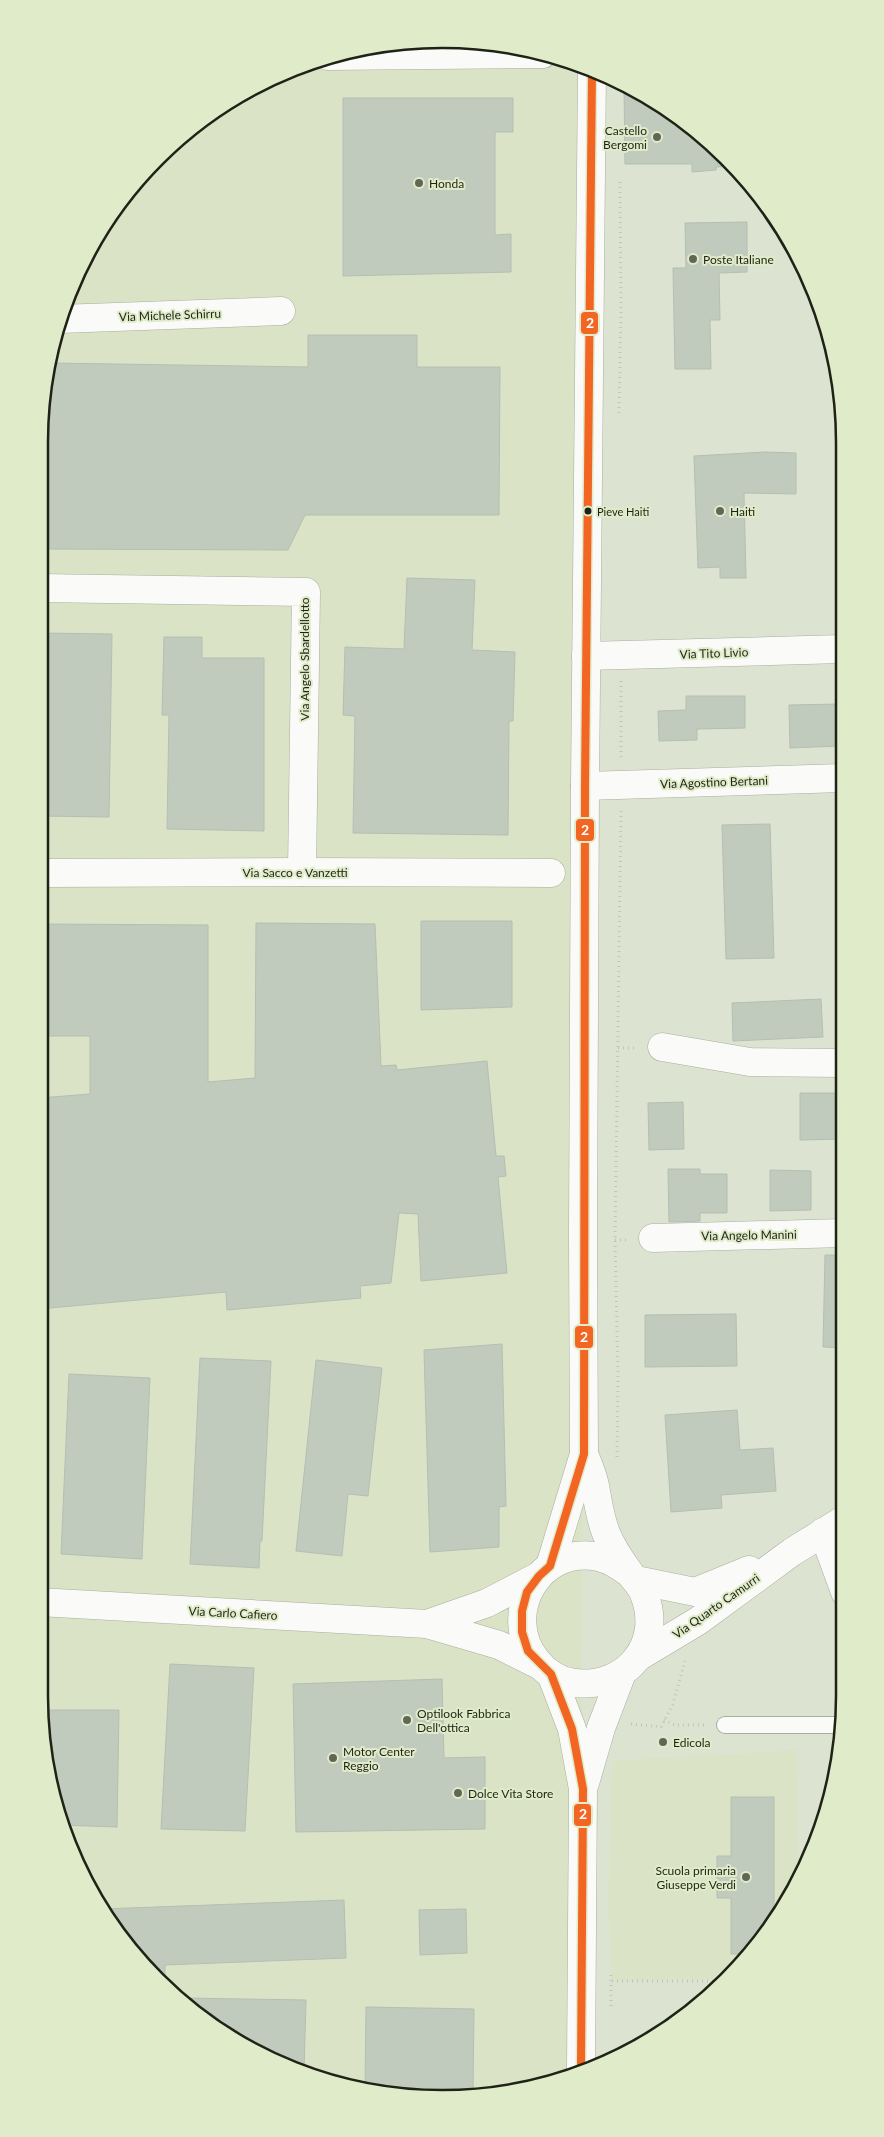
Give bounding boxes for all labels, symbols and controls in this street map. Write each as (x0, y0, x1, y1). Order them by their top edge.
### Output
place label: Castello Bergomi (603, 123, 647, 152)
marker: Castello Bergomi (651, 131, 663, 143)
place label: Honda (429, 176, 464, 191)
marker: Honda (413, 177, 425, 189)
place label: Poste Italiane (703, 252, 774, 267)
marker: Poste Italiane (687, 253, 699, 265)
street label: Via Michele Schirru (119, 306, 221, 324)
line badge: 2 (580, 311, 599, 335)
text: 2 (586, 314, 594, 331)
place label: Haiti (730, 504, 755, 519)
place label: Pieve Haiti (597, 505, 649, 518)
marker: Haiti (714, 505, 726, 517)
marker: Pieve Haiti (583, 506, 593, 516)
street label: Via Angelo Sbardellotto (297, 597, 312, 721)
street label: Via Tito Livio (679, 644, 749, 662)
street label: Via Agostino Bertani (660, 773, 768, 791)
line badge: 2 (575, 818, 595, 842)
text: 2 (581, 821, 589, 838)
street label: Via Sacco e Vanzetti (242, 865, 348, 880)
street label: Via Angelo Manini (701, 1227, 797, 1243)
line badge: 2 (574, 1325, 594, 1349)
text: 2 (580, 1328, 588, 1345)
street label: Via Quarto Camurri (670, 1570, 763, 1642)
street label: Via Carlo Cafiero (188, 1603, 278, 1623)
place label: Optilook Fabbrica Dell'ottica (417, 1706, 510, 1735)
marker: Optilook Fabbrica Dell'ottica (401, 1714, 413, 1726)
place label: Edicola (673, 1735, 711, 1750)
marker: Edicola (657, 1736, 669, 1748)
place label: Motor Center Reggio (343, 1744, 415, 1773)
marker: Motor Center Reggio (327, 1752, 339, 1764)
place label: Dolce Vita Store (468, 1786, 553, 1801)
marker: Dolce Vita Store (452, 1787, 464, 1799)
line badge: 2 (573, 1803, 592, 1827)
text: 2 (579, 1805, 587, 1822)
place label: Scuola primaria Giuseppe Verdi (655, 1863, 736, 1892)
marker: Scuola primaria Giuseppe Verdi (740, 1871, 752, 1883)

